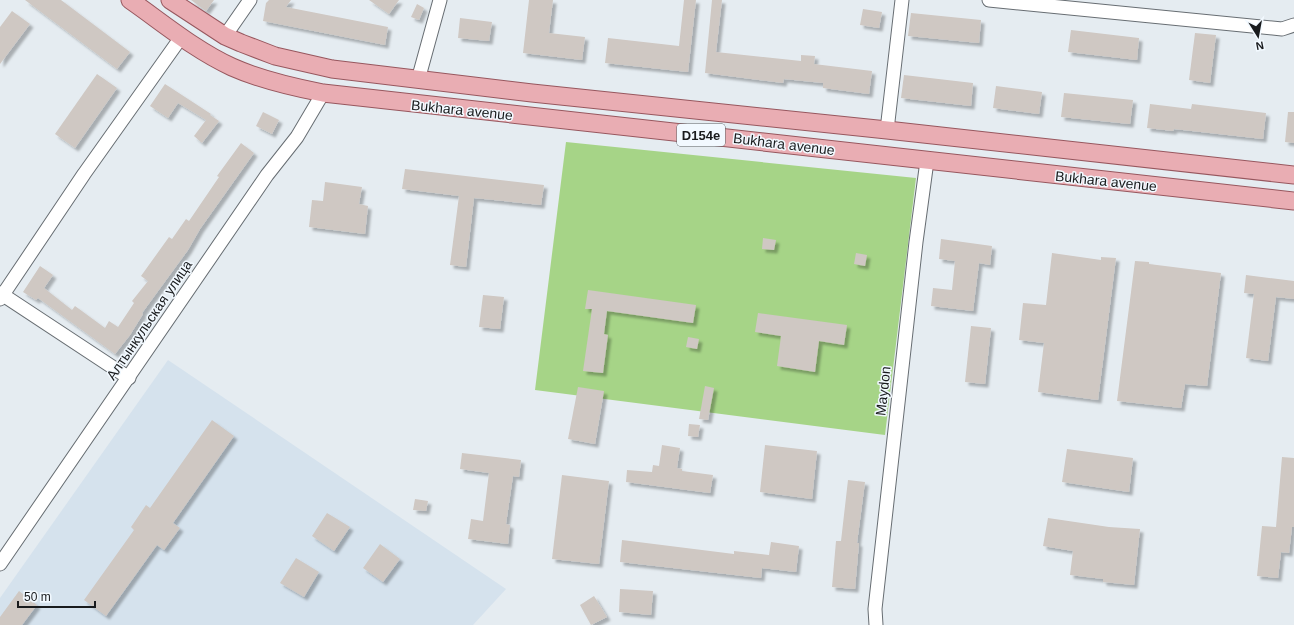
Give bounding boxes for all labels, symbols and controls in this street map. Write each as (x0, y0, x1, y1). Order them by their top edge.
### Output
north arrow (1238, 16, 1278, 56)
text: N (1255, 39, 1265, 52)
street label: Bukhara avenue (410, 97, 514, 123)
road number: D154e (677, 124, 725, 146)
street label: Bukhara avenue (732, 130, 836, 158)
street label: Bukhara avenue (1054, 168, 1158, 194)
street label: Алтынкульская улица (103, 257, 195, 383)
street label: Maydon (872, 365, 894, 417)
scale bar (18, 583, 95, 609)
text: 50 m (24, 590, 51, 604)

